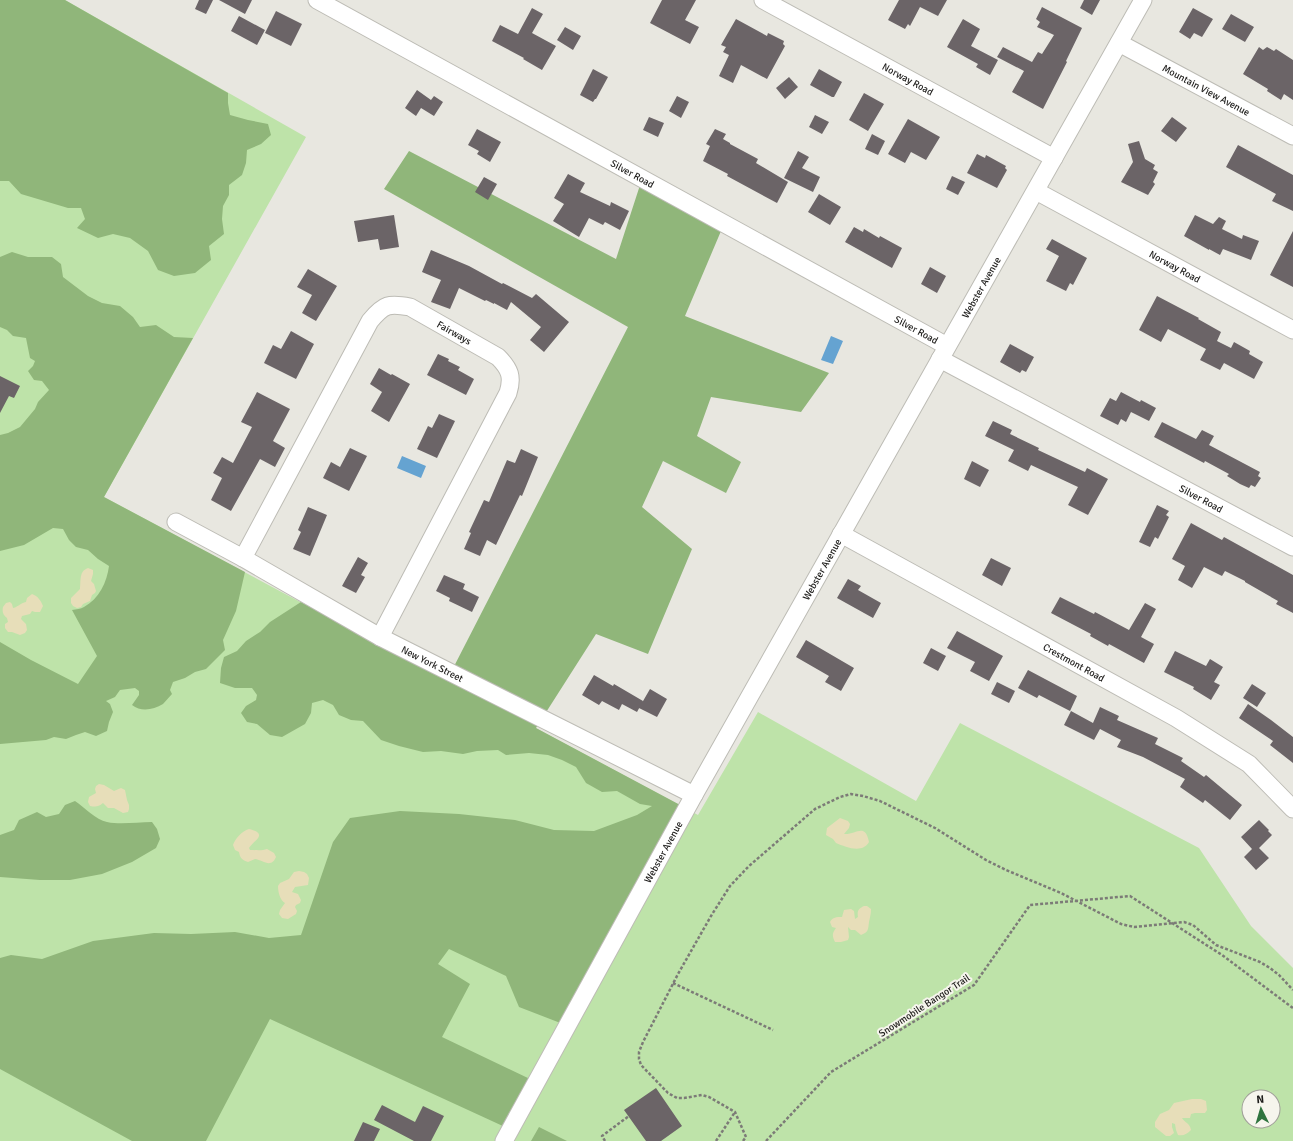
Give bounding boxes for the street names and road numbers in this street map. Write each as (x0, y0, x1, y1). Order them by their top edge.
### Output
street label: Norway Road (880, 61, 935, 98)
street label: Mountain View Avenue (1160, 62, 1252, 119)
street label: Silver Road (608, 157, 656, 191)
street label: Norway Road (1147, 248, 1202, 286)
street label: Webster Avenue (960, 255, 1004, 320)
street label: Silver Road (892, 313, 940, 347)
street label: Fairways (435, 319, 474, 348)
street label: Silver Road (1177, 482, 1225, 516)
street label: Webster Avenue (800, 537, 844, 603)
street label: Crestmont Road (1041, 641, 1106, 685)
street label: New York Street (399, 644, 465, 685)
street label: Webster Avenue (642, 819, 685, 885)
street label: Snowmobile Bangor Trail (877, 972, 972, 1040)

